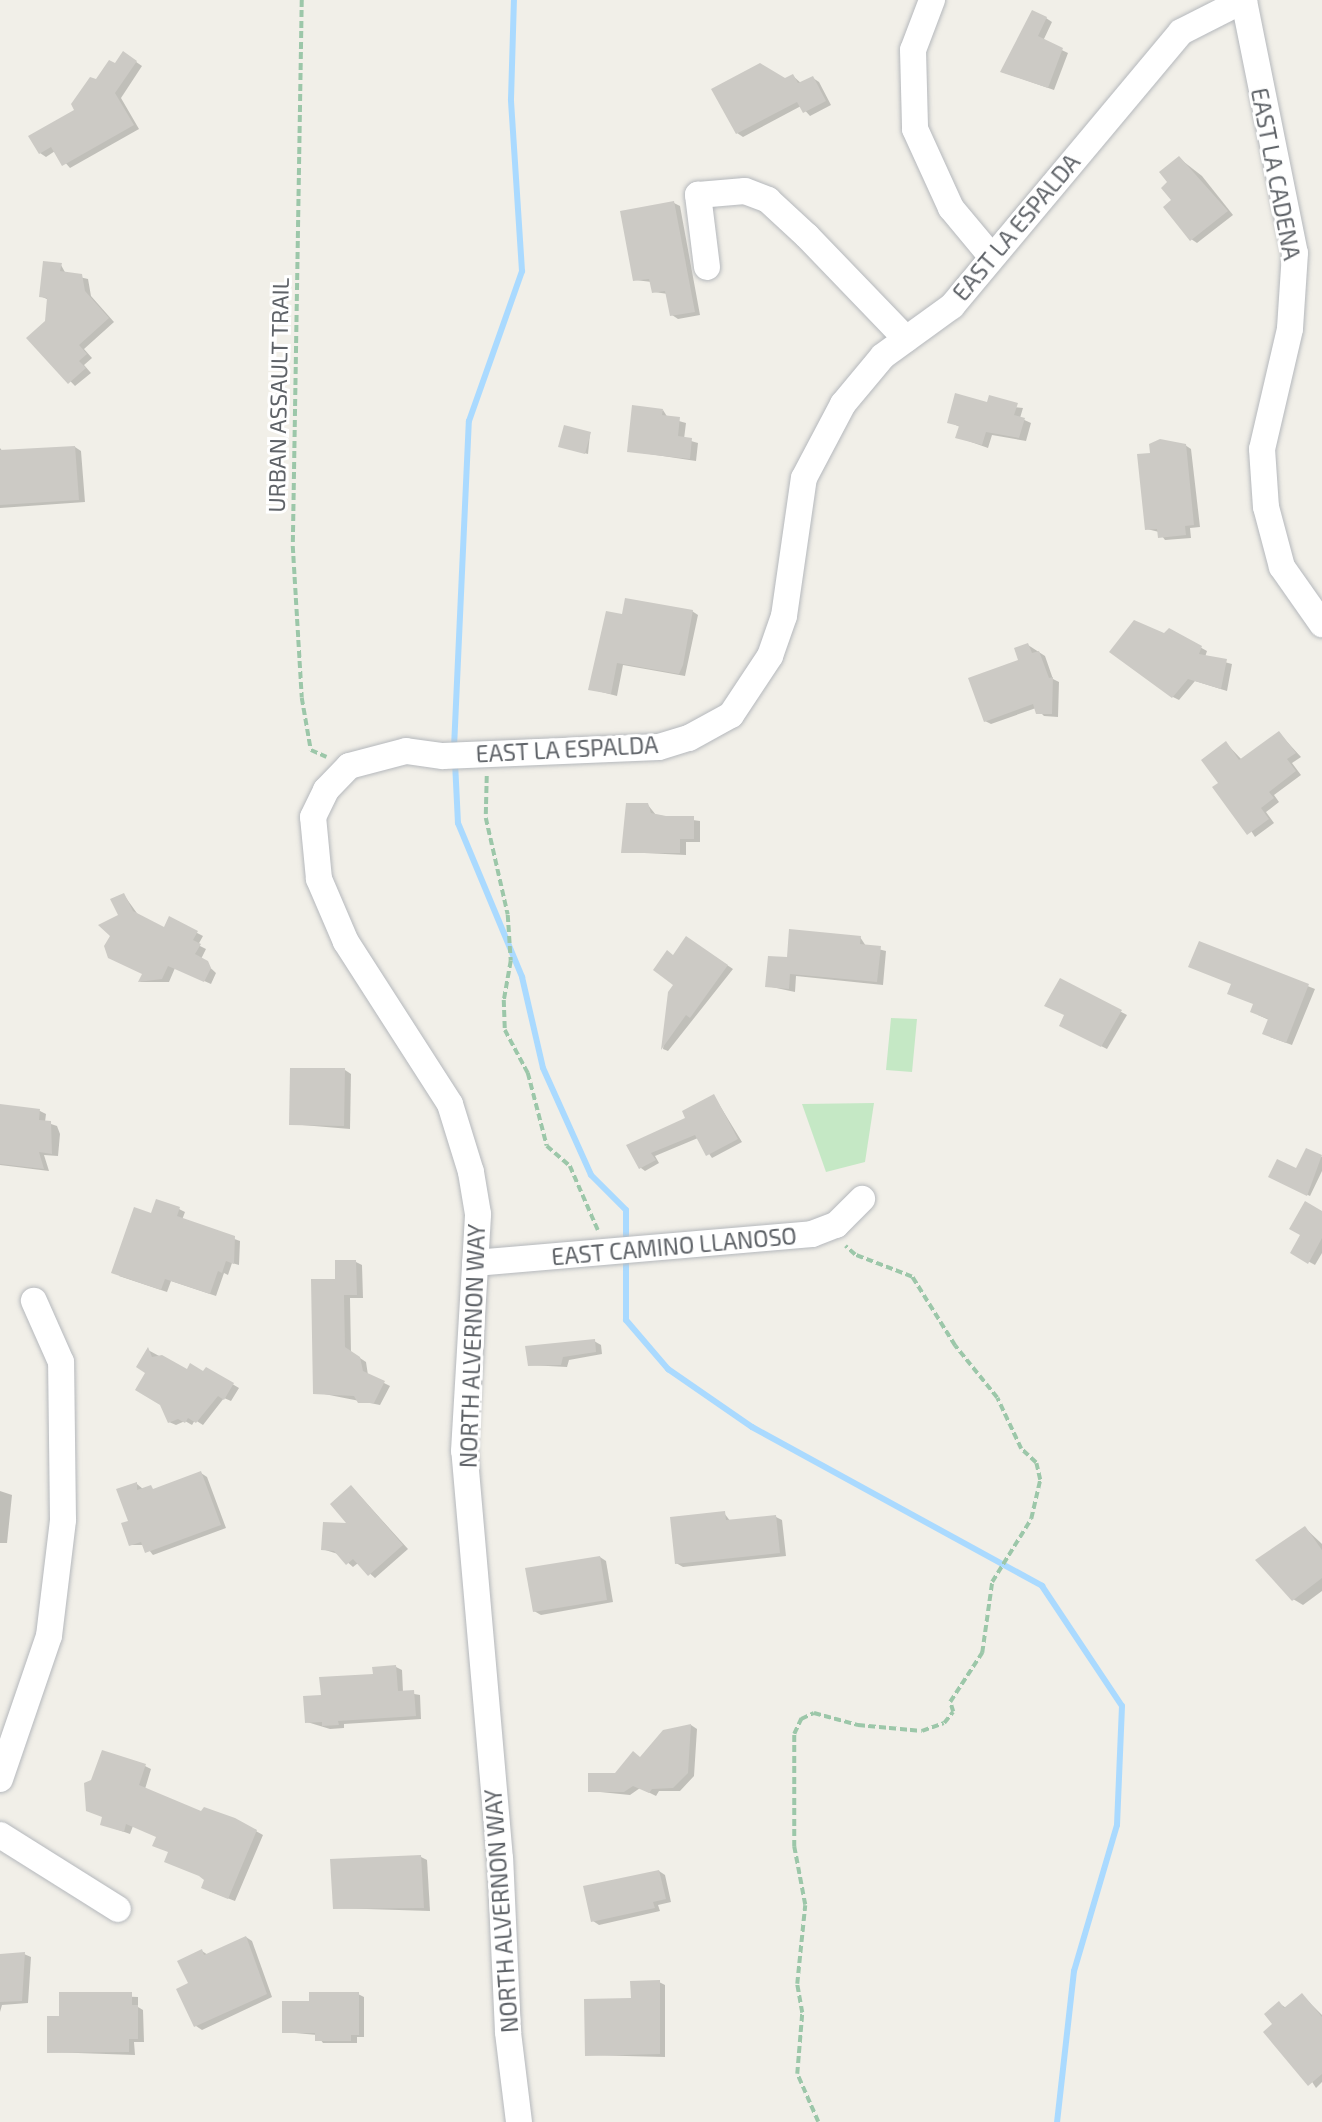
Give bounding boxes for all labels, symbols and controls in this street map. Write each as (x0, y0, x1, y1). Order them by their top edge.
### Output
street label: EAST LA CADENA (1246, 85, 1306, 263)
street label: EAST LA ESPALDA (946, 148, 1086, 306)
street label: URBAN ASSAULT TRAIL (262, 276, 294, 514)
street label: EAST LA ESPALDA (474, 730, 660, 768)
street label: EAST CAMINO LLANOSO (550, 1222, 798, 1270)
street label: NORTH ALVERNON WAY (454, 1223, 490, 1469)
street label: NORTH ALVERNON WAY (479, 1788, 523, 2034)

